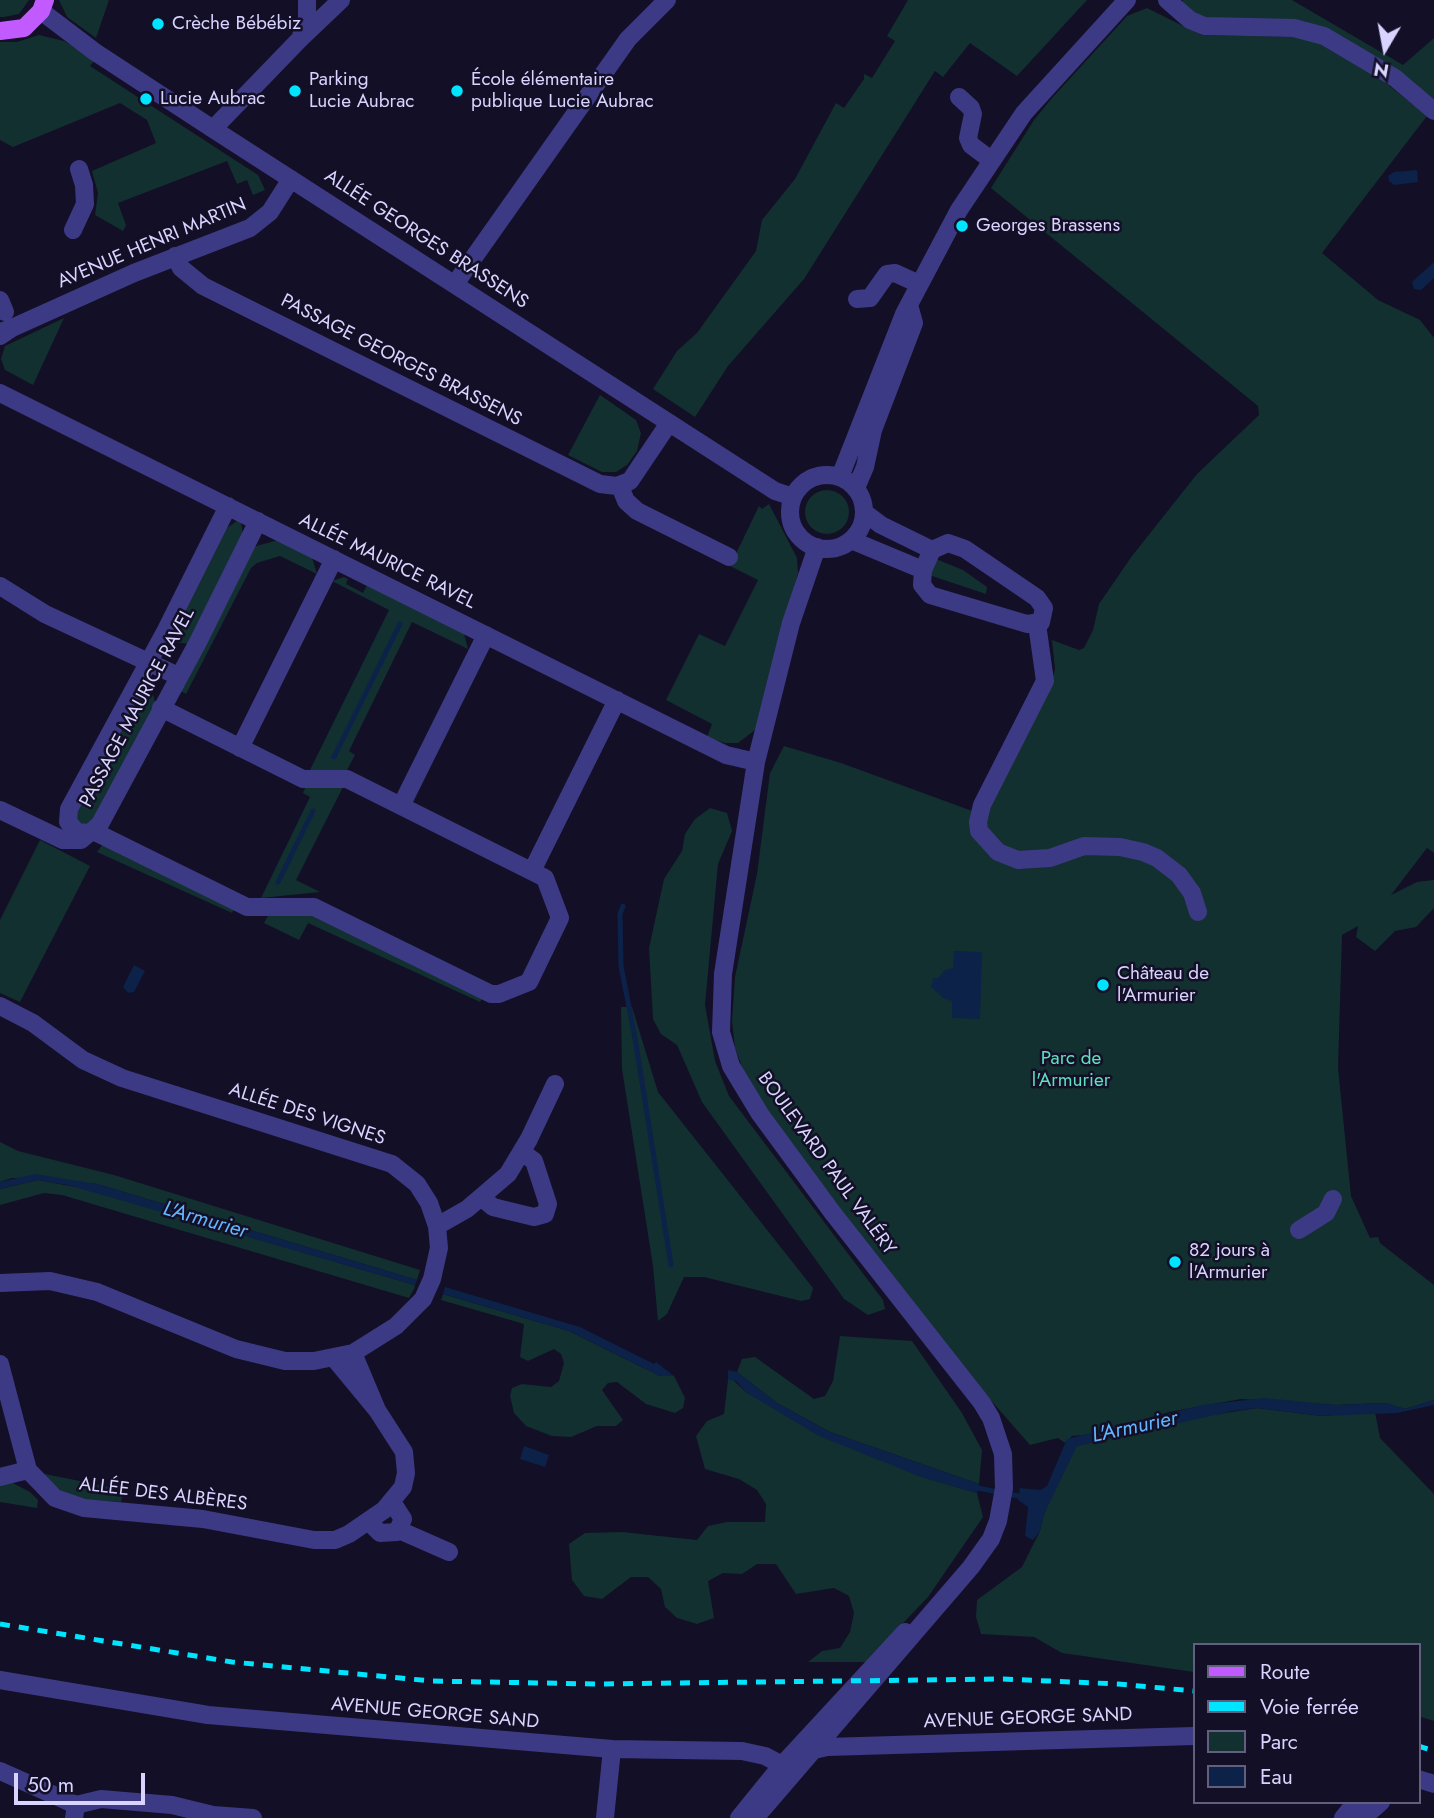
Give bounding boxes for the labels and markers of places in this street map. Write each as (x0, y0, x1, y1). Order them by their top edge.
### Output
place label: Crèche Bébébiz (172, 13, 301, 35)
marker: Crèche Bébébiz (150, 16, 166, 32)
place label: Parking Lucie Aubrac (309, 69, 414, 113)
place label: École élémentaire publique Lucie Aubrac (471, 69, 654, 113)
marker: Parking Lucie Aubrac (287, 83, 303, 99)
marker: École élémentaire publique Lucie Aubrac (449, 83, 465, 99)
place label: Lucie Aubrac (160, 88, 265, 110)
marker: Lucie Aubrac (138, 91, 154, 107)
place label: Georges Brassens (976, 215, 1120, 237)
marker: Georges Brassens (954, 218, 970, 234)
place label: Château de l'Armurier (1117, 963, 1209, 1007)
marker: Château de l'Armurier (1095, 977, 1111, 993)
place label: 82 jours à l'Armurier (1189, 1240, 1270, 1284)
marker: 82 jours à l'Armurier (1167, 1254, 1183, 1270)

